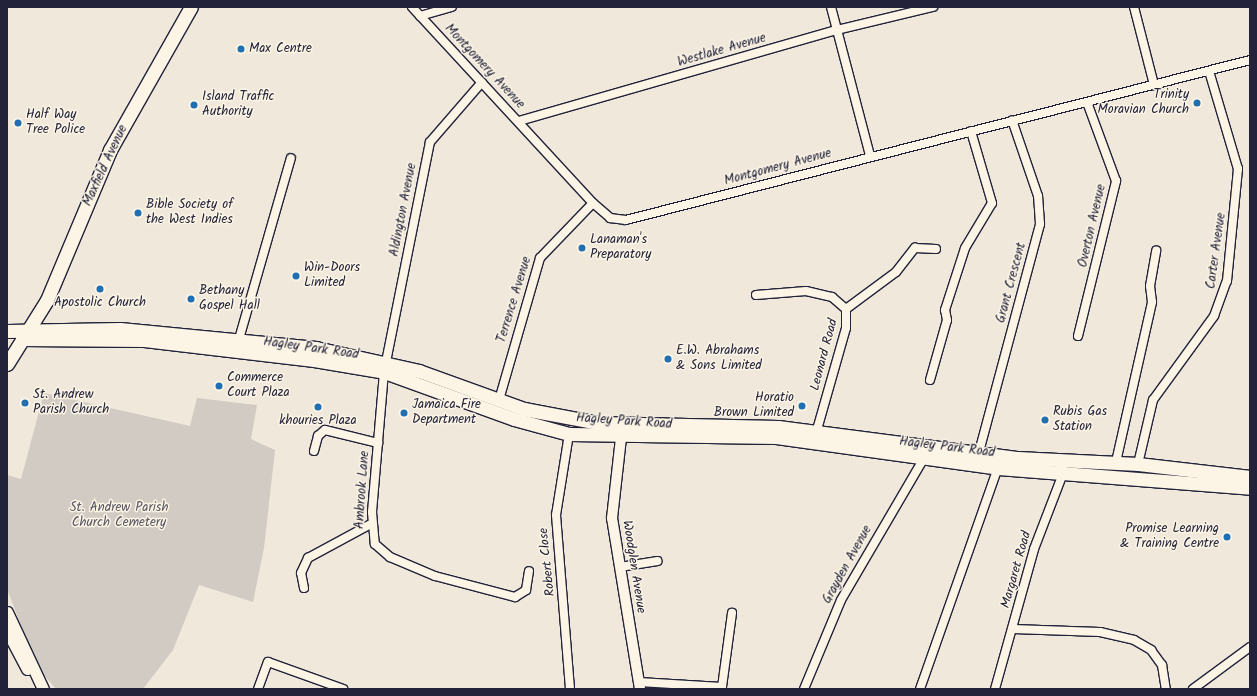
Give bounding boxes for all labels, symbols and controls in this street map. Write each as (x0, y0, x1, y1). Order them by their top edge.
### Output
street label: Montgomery Avenue (441, 21, 527, 113)
street label: Westlake Avenue (676, 31, 768, 71)
place label: Max Centre (249, 41, 312, 57)
marker: Max Centre (236, 44, 246, 54)
place label: Trinity Moravian Church (1098, 88, 1189, 119)
place label: Island Traffic Authority (202, 90, 274, 121)
marker: Trinity Moravian Church (1192, 98, 1202, 108)
marker: Island Traffic Authority (189, 100, 199, 110)
place label: Half Way Tree Police (26, 108, 85, 139)
marker: Half Way Tree Police (13, 118, 23, 128)
street label: Maxfield Avenue (80, 123, 132, 209)
street label: Montgomery Avenue (723, 146, 833, 190)
street label: Aldington Avenue (387, 162, 421, 258)
street label: Overton Avenue (1076, 183, 1110, 269)
place label: Bible Society of the West Indies (146, 198, 233, 229)
marker: Bible Society of the West Indies (133, 208, 143, 218)
street label: Carter Avenue (1204, 212, 1230, 290)
place label: Lanaman's Preparatory (590, 233, 651, 264)
street label: Grant Crescent (994, 241, 1030, 325)
marker: Lanaman's Preparatory (577, 243, 587, 253)
street label: Terrence Avenue (494, 255, 536, 345)
place label: Win-Doors Limited (304, 261, 360, 292)
marker: Win-Doors Limited (291, 271, 301, 281)
marker: Apostolic Church (95, 284, 105, 294)
place label: Bethany Gospel Hall (199, 284, 260, 315)
marker: Bethany Gospel Hall (186, 294, 196, 304)
place label: Apostolic Church (54, 295, 146, 311)
street label: Leonard Road (808, 317, 842, 393)
street label: Hagley Park Road (262, 335, 360, 363)
place label: E.W. Abrahams & Sons Limited (676, 344, 762, 375)
marker: E.W. Abrahams & Sons Limited (663, 354, 673, 364)
place label: Commerce Court Plaza (227, 371, 290, 402)
marker: Commerce Court Plaza (214, 381, 224, 391)
place label: St. Andrew Parish Church (33, 388, 109, 419)
place label: Horatio Brown Limited (714, 391, 794, 422)
marker: St. Andrew Parish Church (20, 398, 30, 408)
place label: Jamaica Fire Department (412, 398, 481, 429)
marker: Horatio Brown Limited (797, 401, 807, 411)
marker: khouries Plaza (313, 402, 323, 412)
place label: Rubis Gas Station (1053, 405, 1107, 436)
marker: Jamaica Fire Department (399, 408, 409, 418)
street label: Hagley Park Road (575, 411, 673, 433)
place label: khouries Plaza (279, 413, 357, 429)
marker: Rubis Gas Station (1040, 415, 1050, 425)
street label: Hagley Park Road (898, 434, 996, 462)
street label: Ambrook Lane (352, 450, 374, 530)
park label: St. Andrew Parish Church Cemetery (70, 501, 168, 532)
street label: Woodglen Avenue (618, 519, 648, 615)
place label: Promise Learning & Training Centre (1120, 522, 1219, 553)
street label: Grayden Avenue (820, 523, 876, 607)
street label: Robert Close (537, 527, 559, 597)
street label: Margaret Road (999, 530, 1035, 610)
marker: Promise Learning & Training Centre (1222, 532, 1232, 542)

